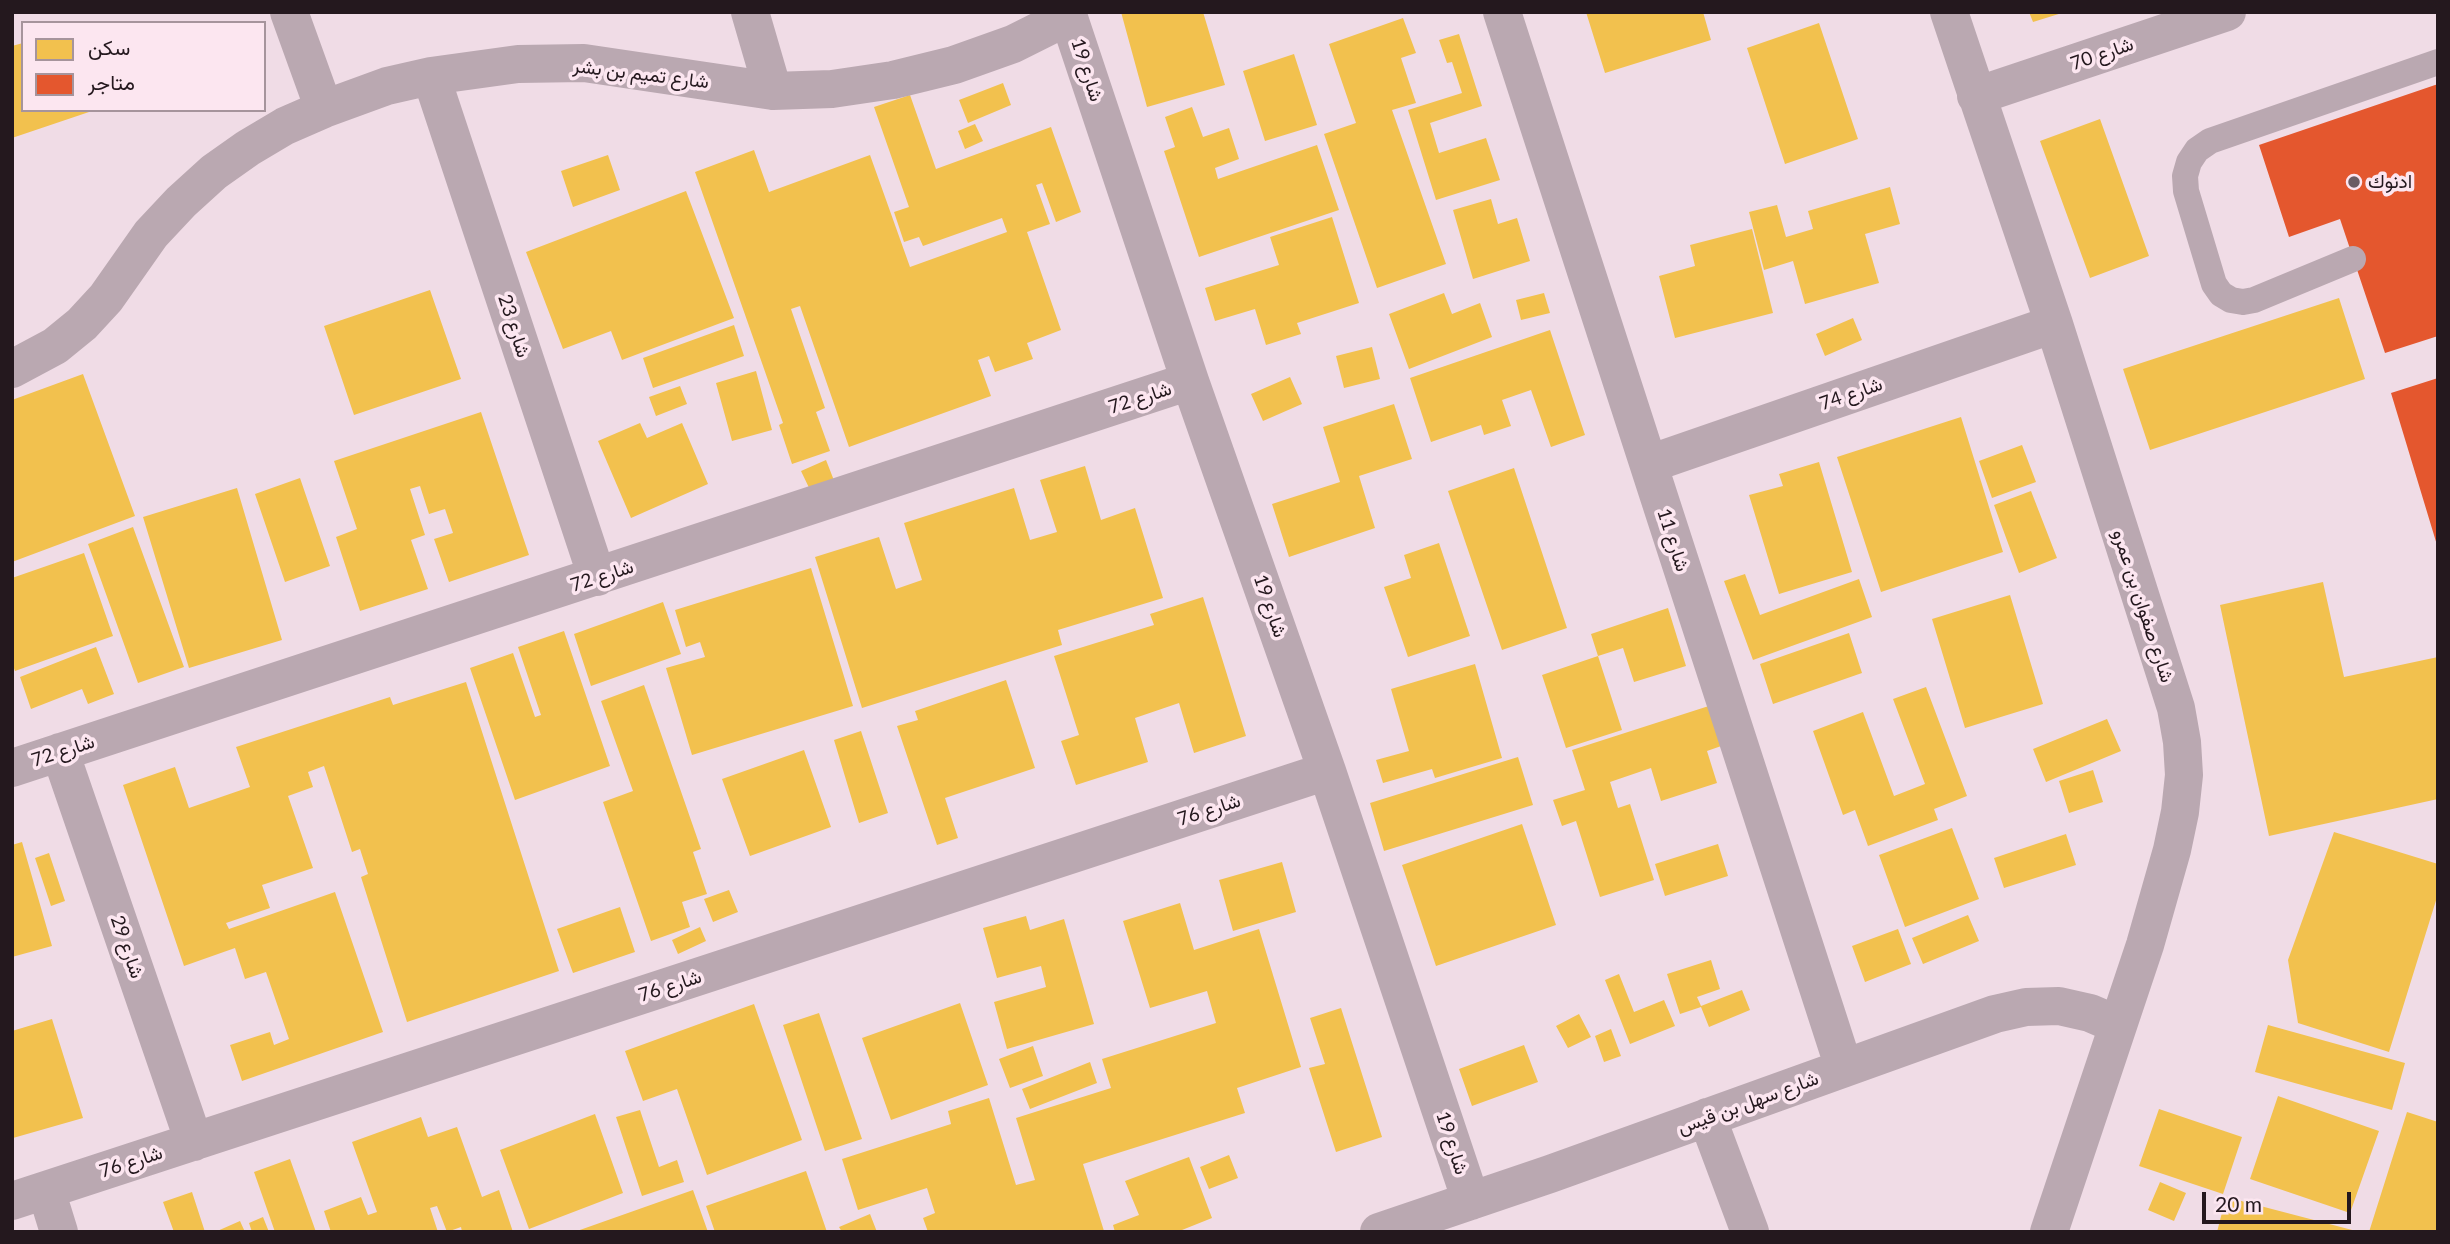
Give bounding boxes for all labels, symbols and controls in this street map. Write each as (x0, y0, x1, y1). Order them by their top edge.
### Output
legend (21, 21, 266, 112)
street label: شارع 70 (2068, 33, 2136, 75)
text: سكن (88, 34, 130, 59)
street label: شارع 19 (1066, 36, 1108, 104)
street label: شارع تميم بن بشر (572, 54, 710, 94)
text: متاجر (88, 69, 135, 94)
place label: ادنوك (2368, 171, 2412, 193)
marker: ادنوك (2346, 174, 2362, 190)
street label: شارع 23 (493, 292, 535, 360)
street label: شارع 74 (1817, 373, 1885, 415)
street label: شارع 72 (1106, 377, 1174, 419)
street label: شارع 11 (1652, 506, 1694, 574)
street label: شارع صفوان بن عمرو (2108, 527, 2178, 685)
street label: شارع 72 (568, 555, 636, 597)
street label: شارع 19 (1249, 572, 1291, 640)
street label: شارع 72 (29, 730, 97, 772)
street label: شارع 76 (1175, 789, 1243, 831)
street label: شارع 29 (106, 913, 148, 981)
street label: شارع 76 (636, 965, 704, 1007)
street label: شارع سهل بن قيس (1674, 1067, 1822, 1139)
street label: شارع 19 (1431, 1109, 1473, 1177)
street label: شارع 76 (97, 1141, 165, 1183)
scale bar (2205, 1178, 2354, 1222)
text: 20 m (2215, 1191, 2262, 1216)

